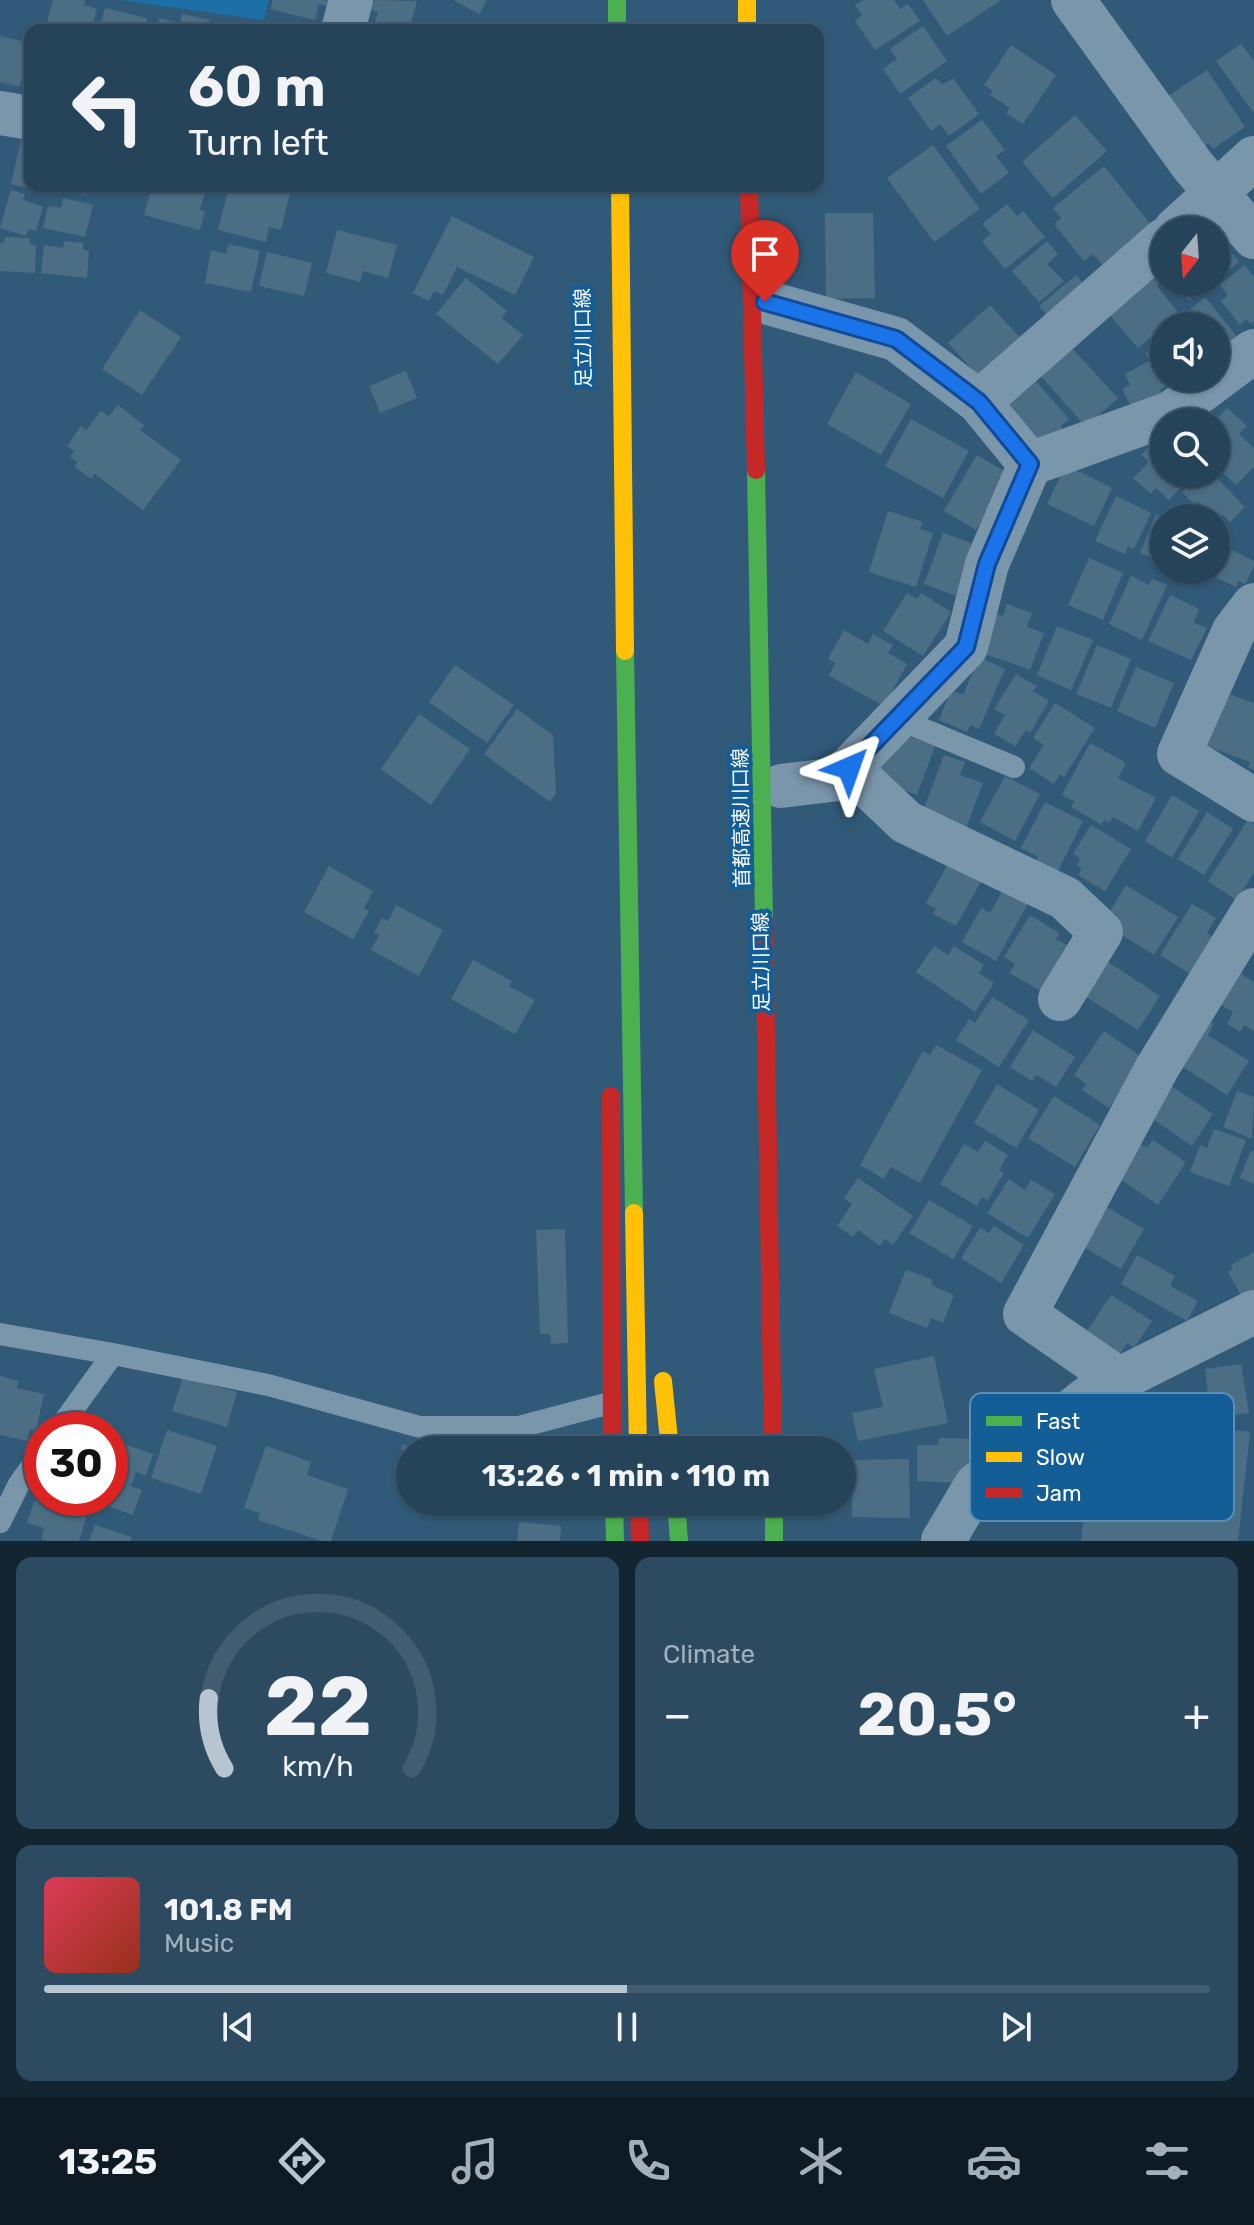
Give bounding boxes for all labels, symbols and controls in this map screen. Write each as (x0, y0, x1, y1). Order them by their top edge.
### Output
text: 60 m (188, 54, 326, 120)
icon: left (56, 56, 160, 160)
text: Turn left (188, 121, 329, 164)
north arrow (1150, 216, 1230, 296)
map controls (1150, 216, 1230, 584)
pin (731, 220, 799, 302)
icon: arrive (743, 232, 787, 276)
street label: 足立川口線 (570, 288, 596, 388)
button: sound (1150, 312, 1230, 392)
button: search (1150, 408, 1230, 488)
button: layers (1150, 504, 1230, 584)
position arrow (807, 726, 891, 810)
street label: 首都高速川口線 (728, 748, 754, 888)
street label: 足立川口線 (748, 912, 774, 1012)
legend (970, 1393, 1234, 1521)
text: Fast (1036, 1408, 1081, 1435)
speed limit sign: 30 (24, 1412, 128, 1516)
text: Slow (1036, 1444, 1085, 1471)
text: 13:26 · 1 min · 110 m (482, 1458, 770, 1494)
text: Jam (1036, 1480, 1082, 1507)
text: Climate (663, 1639, 755, 1670)
text: 22 (263, 1657, 372, 1756)
text: 20.5° (857, 1679, 1017, 1750)
text: − (663, 1689, 692, 1741)
text: + (1183, 1689, 1210, 1741)
text: km/h (282, 1749, 353, 1783)
text: 101.8 FM (164, 1892, 293, 1928)
text: Music (164, 1928, 234, 1959)
icon: previous (216, 2005, 260, 2049)
icon: pause (605, 2005, 649, 2049)
icon: next (994, 2005, 1038, 2049)
icon: directions (274, 2133, 330, 2189)
icon: music (447, 2133, 503, 2189)
icon: phone (620, 2133, 676, 2189)
icon: climate (793, 2133, 849, 2189)
icon: car (966, 2133, 1022, 2189)
icon: filters (1139, 2133, 1195, 2189)
text: 13:25 (59, 2140, 157, 2183)

